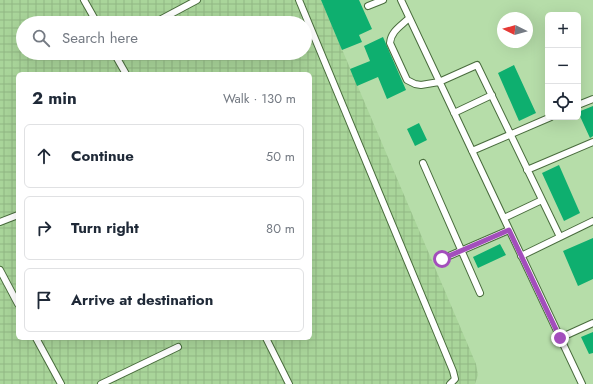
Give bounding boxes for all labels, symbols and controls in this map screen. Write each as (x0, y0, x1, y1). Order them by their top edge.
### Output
north arrow (497, 12, 533, 48)
map controls (545, 12, 581, 120)
button: + (545, 12, 581, 48)
search box (16, 16, 312, 60)
icon: search (30, 27, 52, 49)
text: Search here (62, 27, 138, 49)
button: − (545, 48, 581, 84)
button: locate (545, 84, 581, 120)
text: 2 min (32, 86, 77, 110)
text: Walk · 130 m (223, 89, 296, 108)
icon: ahead (33, 145, 55, 167)
text: Continue (71, 145, 134, 167)
text: 50 m (266, 147, 295, 166)
icon: right (33, 217, 55, 239)
text: Turn right (71, 217, 139, 239)
text: 80 m (266, 219, 295, 238)
route start (433, 250, 451, 268)
icon: arrive (33, 289, 55, 311)
text: Arrive at destination (71, 289, 213, 311)
route end (551, 329, 569, 347)

